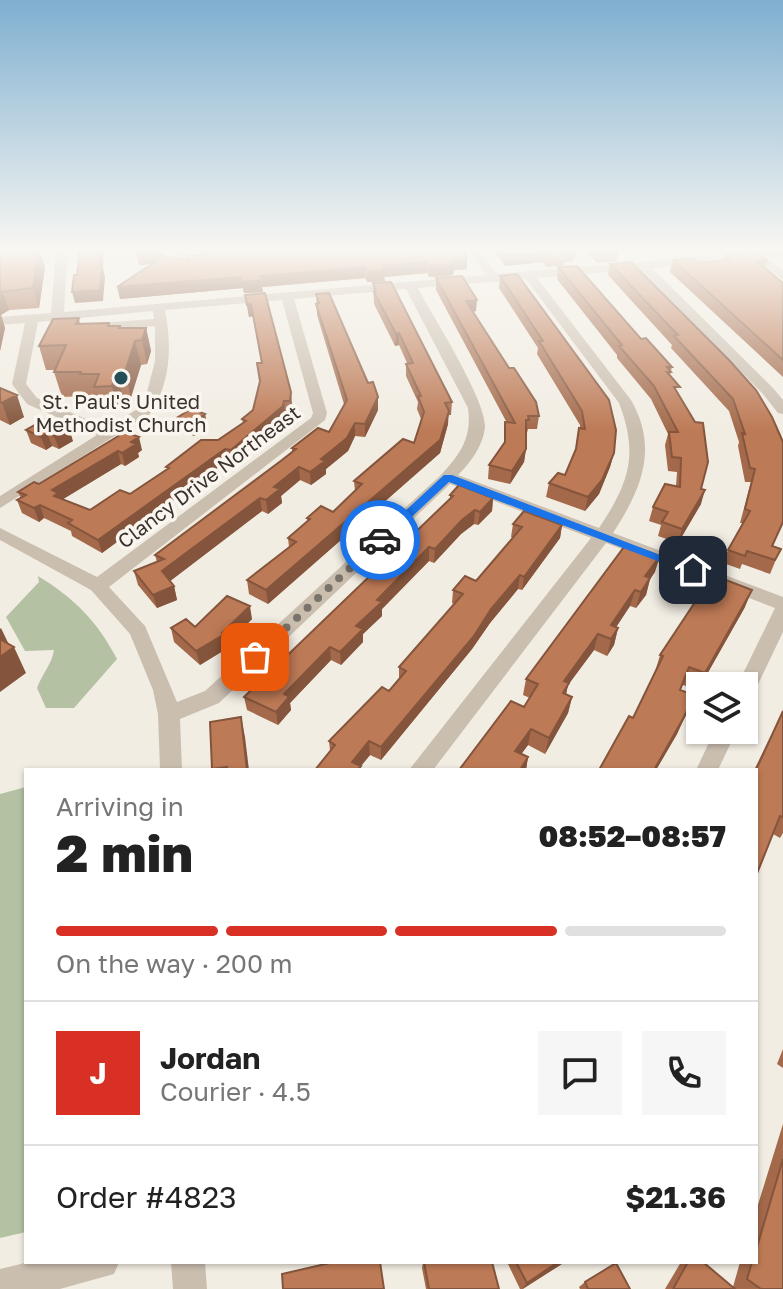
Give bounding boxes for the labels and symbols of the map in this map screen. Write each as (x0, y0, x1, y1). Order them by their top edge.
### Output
marker: St. Paul's United Methodist Church (112, 369, 130, 387)
place label: St. Paul's United Methodist Church (35, 389, 207, 436)
street label: Clancy Drive Northeast (113, 400, 304, 553)
courier (340, 500, 420, 580)
pin (659, 536, 727, 604)
pin (221, 623, 289, 691)

